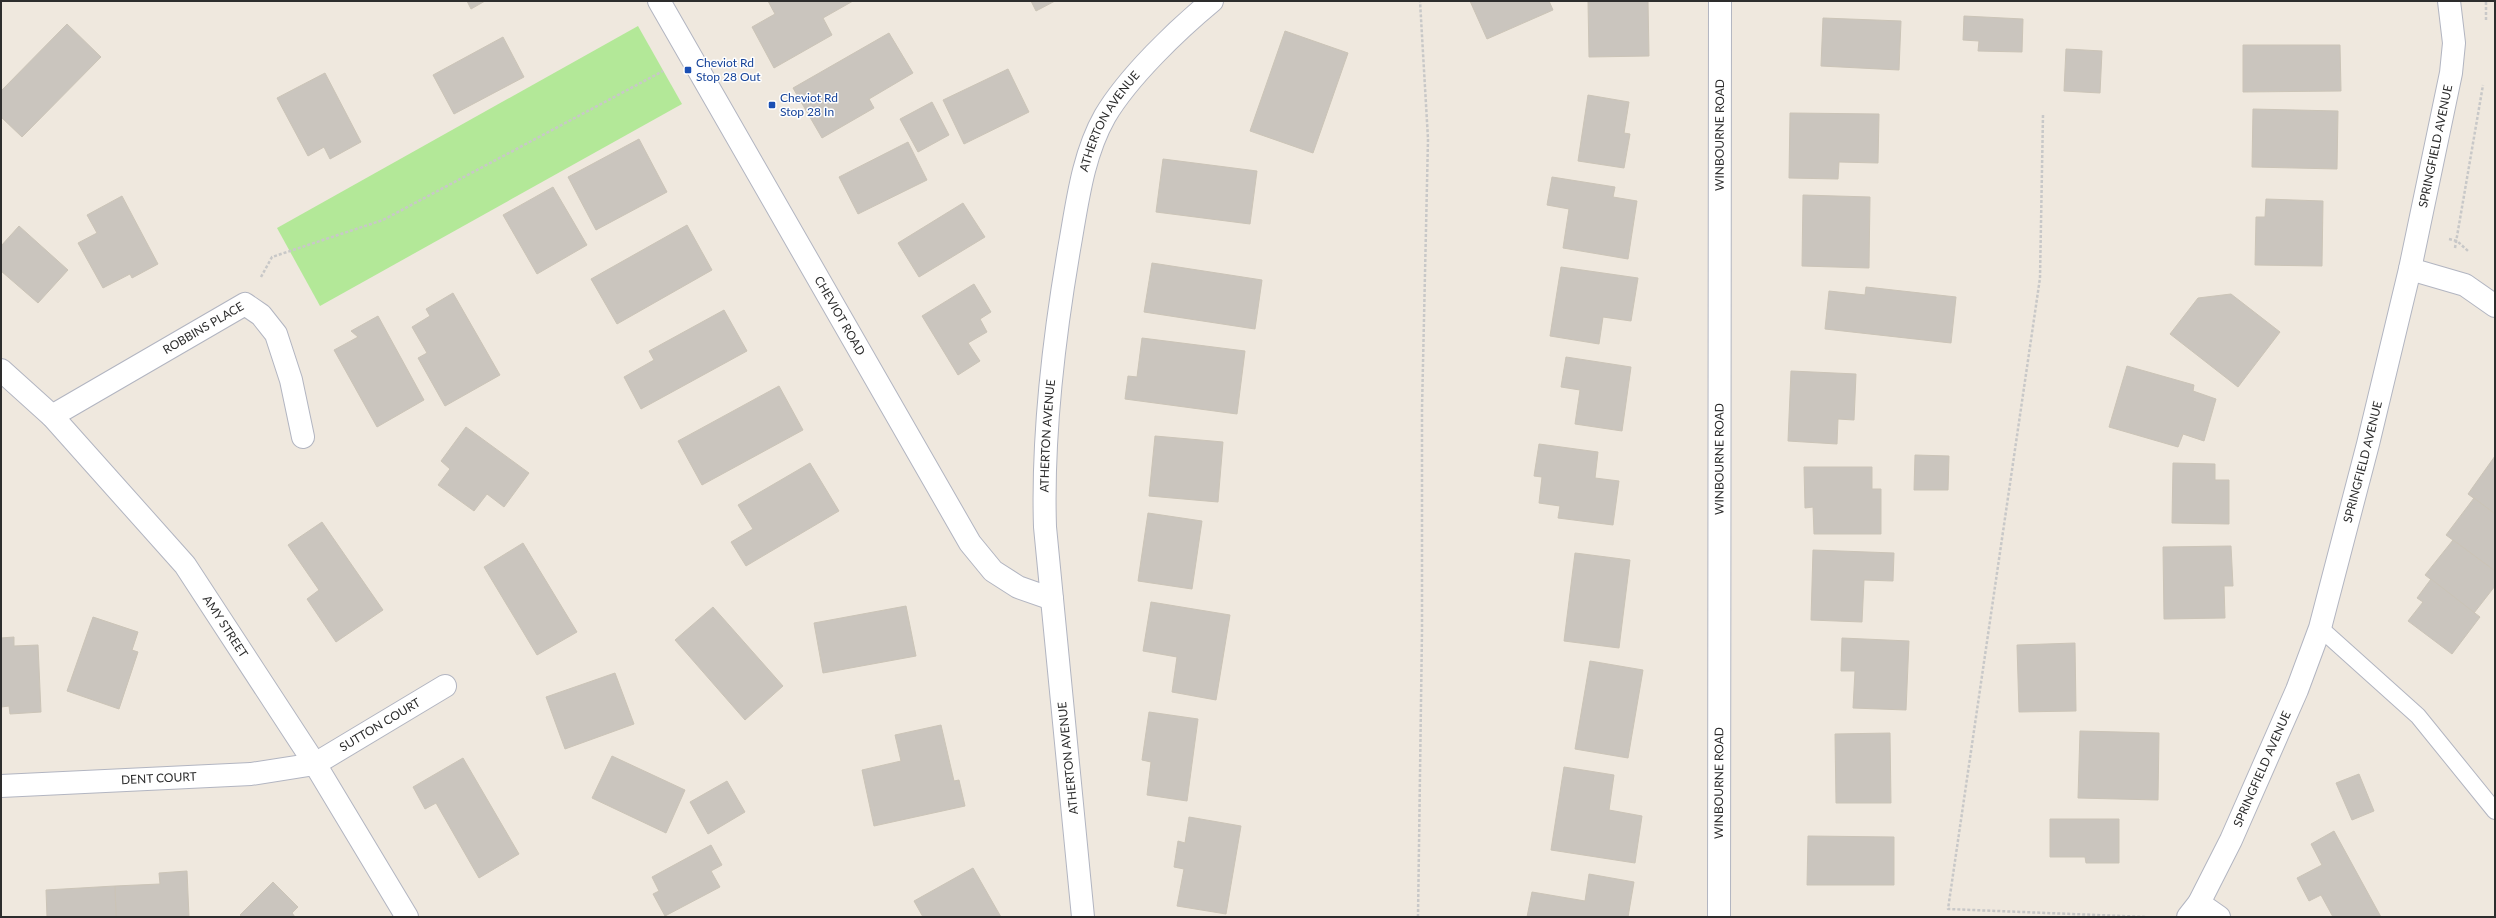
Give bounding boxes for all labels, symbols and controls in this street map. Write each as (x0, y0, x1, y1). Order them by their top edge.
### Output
place label: Cheviot Rd Stop 28 Out (696, 55, 761, 84)
marker: Cheviot Rd Stop 28 Out (683, 65, 693, 75)
street label: ATHERTON AVENUE (1076, 68, 1143, 173)
street label: WINBOURNE ROAD (1712, 79, 1727, 191)
street label: SPRINGFIELD AVENUE (2415, 83, 2455, 209)
place label: Cheviot Rd Stop 28 In (780, 90, 838, 119)
marker: Cheviot Rd Stop 28 In (767, 100, 777, 110)
street label: CHEVIOT ROAD (811, 273, 869, 358)
street label: ROBBINS PLACE (160, 298, 246, 357)
street label: ATHERTON AVENUE (1037, 379, 1058, 493)
street label: SPRINGFIELD AVENUE (2340, 399, 2385, 524)
street label: WINBOURNE ROAD (1711, 403, 1727, 515)
street label: AMY STREET (200, 592, 251, 660)
street label: SUTTON COURT (337, 694, 423, 755)
street label: ATHERTON AVENUE (1054, 701, 1081, 815)
street label: SPRINGFIELD AVENUE (2230, 708, 2294, 829)
street label: WINBOURNE ROAD (1711, 727, 1726, 839)
street label: DENT COURT (121, 769, 197, 787)

